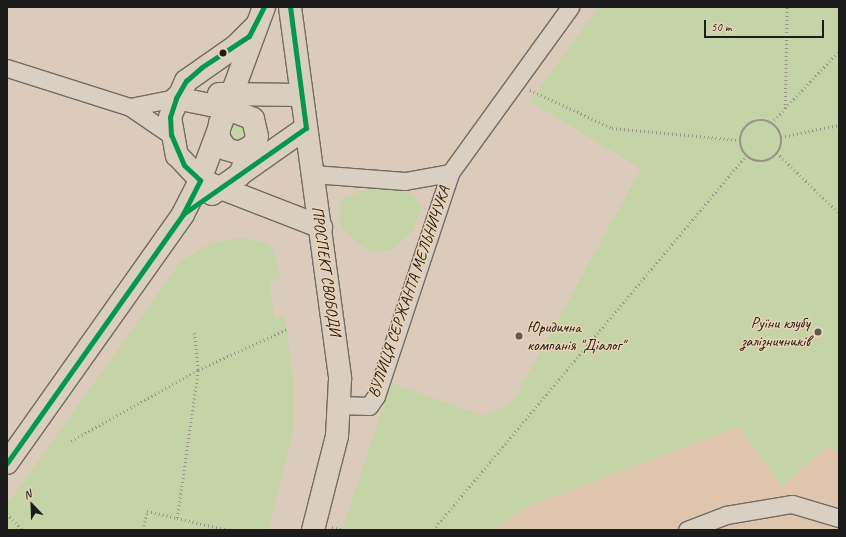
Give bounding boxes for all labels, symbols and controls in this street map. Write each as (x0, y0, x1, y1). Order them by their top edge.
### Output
scale bar (706, 12, 826, 38)
text: 50 m (711, 19, 731, 35)
unlabelled marker (218, 48, 228, 58)
street label: ВУЛИЦЯ СЕРЖАНТА МЕЛЬНИЧУКА (364, 184, 454, 400)
street label: ПРОСПЕКТ СВОБОДИ (307, 205, 345, 337)
place label: Руїни клубу залізничників (741, 313, 810, 351)
place label: Юридична компанія "Діалог" (527, 317, 625, 355)
marker: Руїни клубу залізничників (813, 327, 823, 337)
marker: Юридична компанія "Діалог" (514, 331, 524, 341)
north arrow (12, 485, 52, 525)
text: N (21, 486, 33, 502)

